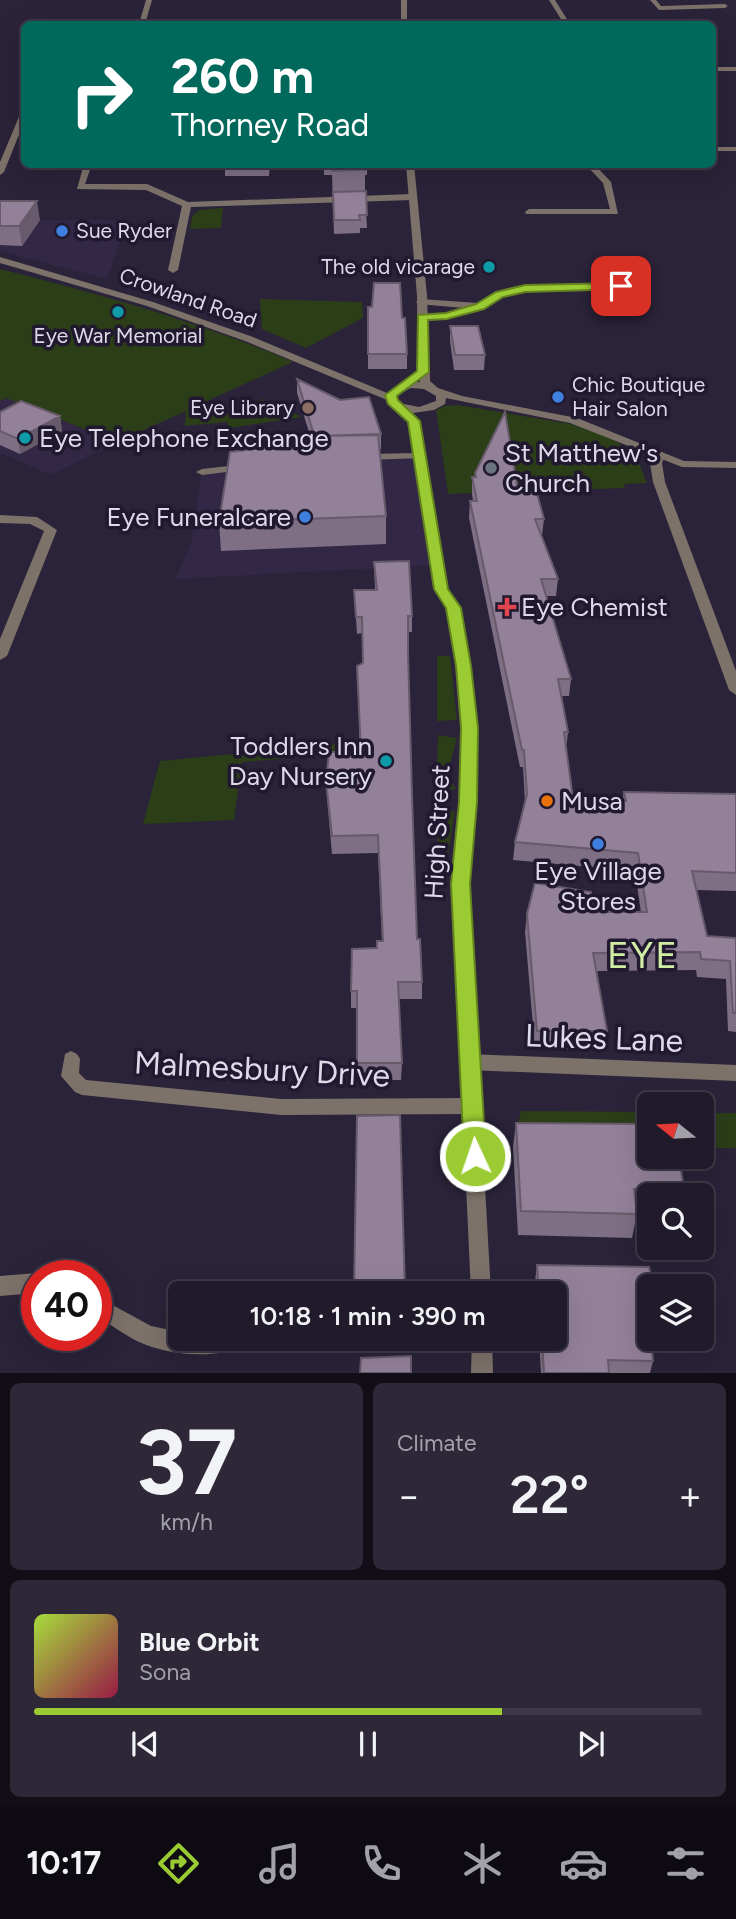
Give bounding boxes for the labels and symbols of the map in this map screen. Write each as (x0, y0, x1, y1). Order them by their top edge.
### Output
place label: Sue Ryder (76, 218, 172, 243)
marker: Sue Ryder (54, 223, 70, 239)
place label: The old vicarage (321, 254, 475, 279)
pin (591, 256, 651, 316)
marker: The old vicarage (481, 259, 497, 275)
street label: Crowland Road (116, 262, 260, 333)
marker: Eye War Memorial (110, 304, 126, 320)
place label: Eye War Memorial (34, 323, 202, 348)
place label: Chic Boutique Hair Salon (572, 372, 705, 421)
marker: Chic Boutique Hair Salon (550, 389, 566, 405)
place label: Eye Library (190, 395, 294, 420)
marker: Eye Library (300, 400, 316, 416)
place label: Eye Telephone Exchange (39, 422, 329, 454)
marker: Eye Telephone Exchange (17, 430, 33, 446)
place label: St Matthew's Church (505, 437, 658, 499)
marker: St Matthew's Church (483, 460, 499, 476)
place label: Eye Funeralcare (106, 501, 291, 533)
marker: Eye Funeralcare (297, 509, 313, 525)
place label: Eye Chemist (521, 591, 668, 623)
marker: Eye Chemist (499, 599, 515, 615)
place label: Toddlers Inn Day Nursery (229, 730, 372, 792)
marker: Toddlers Inn Day Nursery (378, 753, 394, 769)
street label: High Street (418, 764, 457, 900)
place label: Musa (561, 785, 623, 817)
marker: Musa (539, 793, 555, 809)
marker: Eye Village Stores (590, 836, 606, 852)
place label: Eye Village Stores (534, 855, 662, 917)
district label: EYE (607, 933, 679, 977)
street label: Lukes Lane (524, 1016, 684, 1060)
street label: Malmesbury Drive (133, 1043, 391, 1095)
north arrow (637, 1092, 714, 1169)
position arrow (438, 1119, 512, 1193)
speed limit sign: 40 (21, 1260, 112, 1351)

